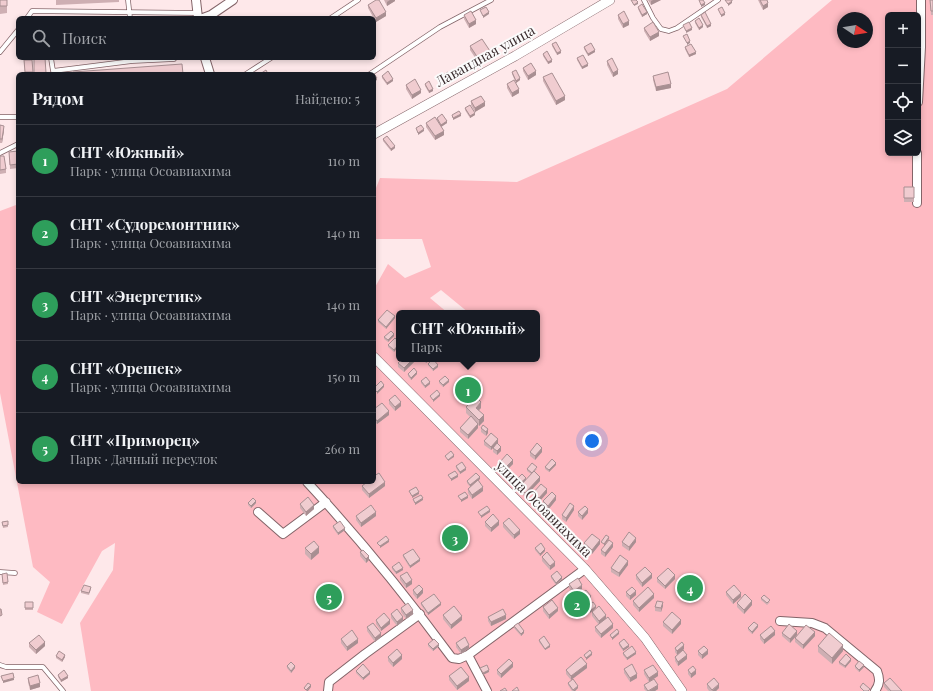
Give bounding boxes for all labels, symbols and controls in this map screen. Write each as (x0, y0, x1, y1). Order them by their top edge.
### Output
north arrow (837, 12, 873, 48)
map controls (885, 12, 921, 156)
button: + (885, 12, 921, 48)
search box (16, 16, 376, 60)
street label: Лавандная улица (431, 20, 538, 91)
icon: search (30, 27, 52, 49)
text: Поиск (62, 28, 107, 48)
button: − (885, 48, 921, 84)
button: locate (885, 84, 921, 120)
text: Рядом (32, 87, 84, 109)
text: Найдено: 5 (295, 90, 360, 107)
button: layers (885, 120, 921, 156)
text: СНТ «Южный» (70, 142, 184, 162)
text: 1 (43, 152, 47, 169)
text: 110 m (328, 152, 360, 169)
text: Парк · улица Осоавиахима (70, 162, 231, 179)
text: СНТ «Судоремонтник» (70, 214, 240, 234)
text: 2 (42, 224, 48, 241)
text: 140 m (326, 224, 360, 241)
text: Парк · улица Осоавиахима (70, 234, 231, 251)
text: СНТ «Энергетик» (70, 286, 202, 306)
text: 3 (42, 296, 48, 313)
text: 140 m (326, 296, 360, 313)
text: Парк · улица Осоавиахима (70, 306, 231, 323)
popup (396, 310, 540, 362)
text: СНТ «Южный» (411, 318, 525, 338)
text: Парк (411, 338, 442, 355)
text: СНТ «Орешек» (70, 358, 182, 378)
text: 4 (42, 368, 48, 385)
text: 150 m (327, 368, 360, 385)
pin: 1 (455, 375, 481, 405)
text: Парк · улица Осоавиахима (70, 378, 231, 395)
text: СНТ «Приморец» (70, 430, 200, 450)
your location (582, 431, 602, 451)
text: 5 (42, 440, 48, 457)
text: 260 m (324, 440, 360, 457)
text: Парк · Дачный переулок (70, 450, 217, 467)
street label: улица Осоавиахима (491, 455, 597, 561)
pin: 3 (442, 523, 468, 553)
pin: 4 (677, 573, 703, 603)
pin: 5 (316, 582, 342, 612)
pin: 2 (564, 589, 590, 619)

